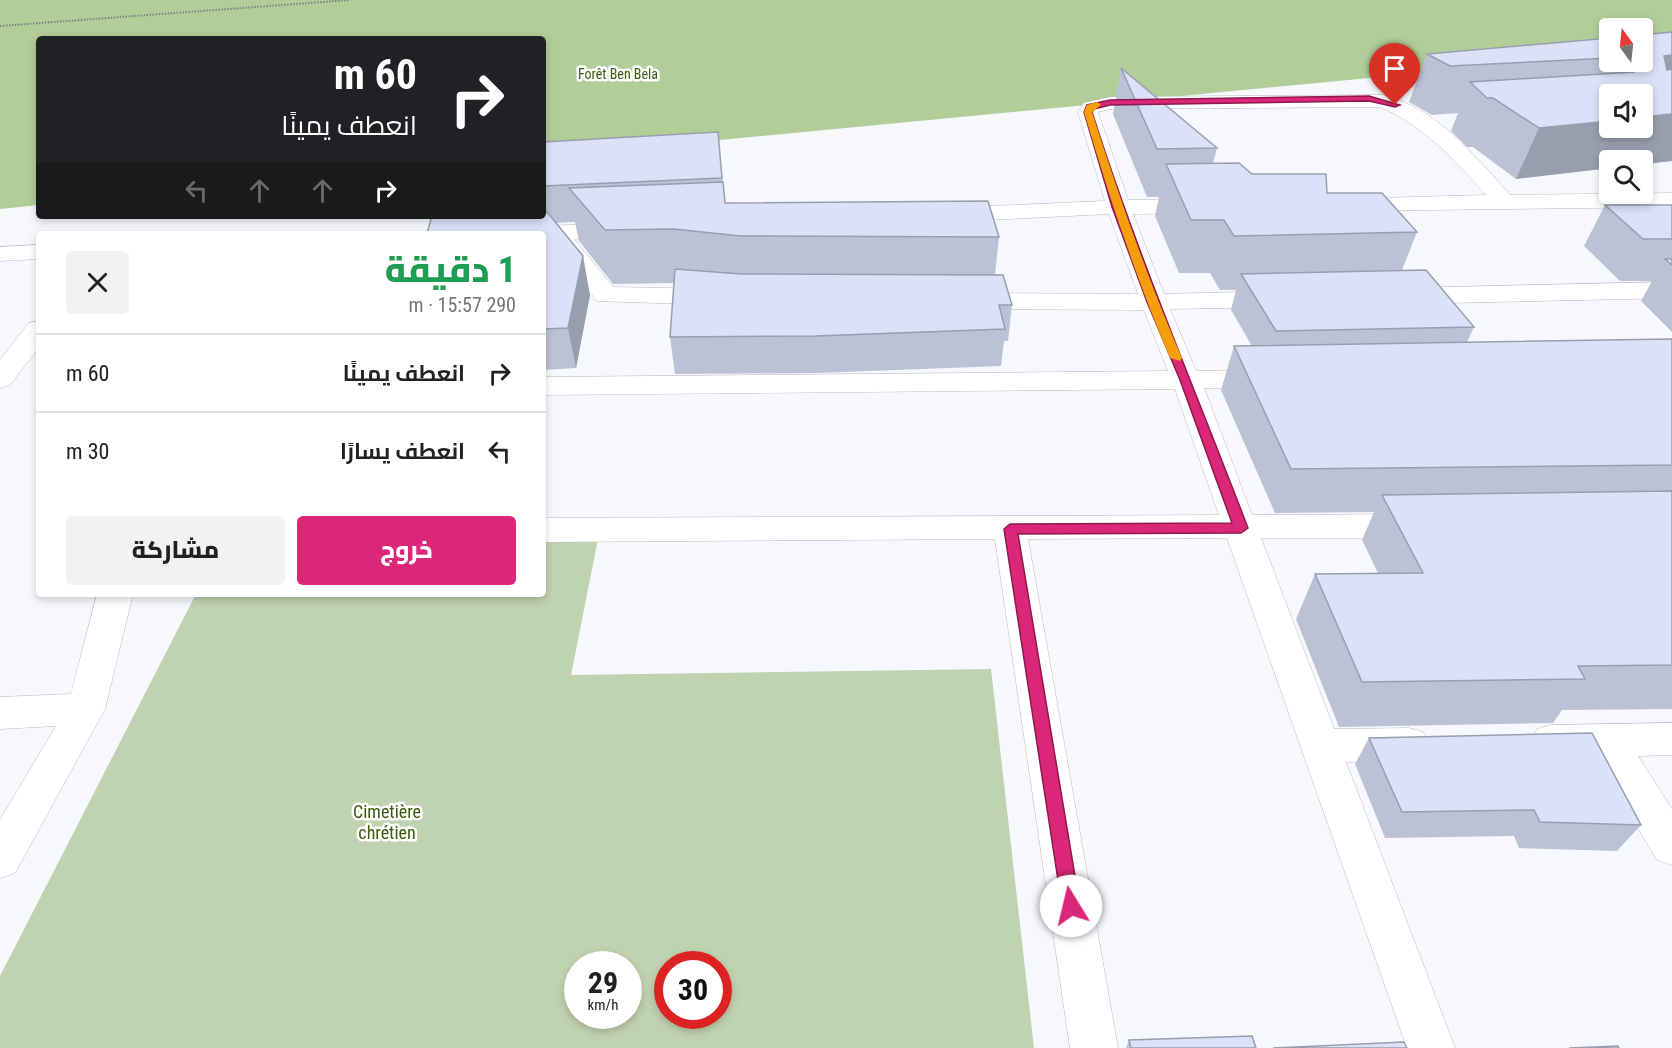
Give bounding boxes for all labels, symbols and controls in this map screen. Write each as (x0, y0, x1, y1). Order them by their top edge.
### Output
north arrow (1599, 18, 1653, 72)
map controls (1599, 18, 1653, 204)
pin (1369, 43, 1420, 105)
text: 60 m (334, 50, 417, 99)
icon: arrive (1378, 52, 1411, 85)
icon: right (438, 60, 516, 138)
park label: Forêt Ben Bela (578, 66, 658, 82)
button: sound (1599, 84, 1653, 138)
text: انعطف يمينًا (281, 110, 417, 142)
button: search (1599, 150, 1653, 204)
icon: left (180, 174, 213, 207)
icon: ahead (243, 174, 276, 207)
icon: ahead (306, 174, 339, 207)
icon: right (369, 174, 402, 207)
text: 1 دقيقة (385, 249, 516, 291)
button: close (66, 251, 129, 314)
text: 290 m · 15:57 (409, 293, 516, 317)
icon: right (483, 357, 516, 390)
text: 60 m (66, 361, 109, 386)
text: انعطف يمينًا (343, 361, 465, 386)
icon: left (483, 435, 516, 468)
text: 30 m (66, 439, 109, 464)
text: انعطف يسارًا (340, 439, 465, 464)
button: مشاركة (66, 516, 285, 585)
button: خروج (297, 516, 516, 585)
park label: Cimetière chrétien (353, 801, 421, 843)
position arrow (1039, 874, 1103, 938)
speed limit sign: 30 (654, 951, 732, 1029)
text: 29 (588, 965, 618, 1000)
text: km/h (588, 996, 618, 1014)

